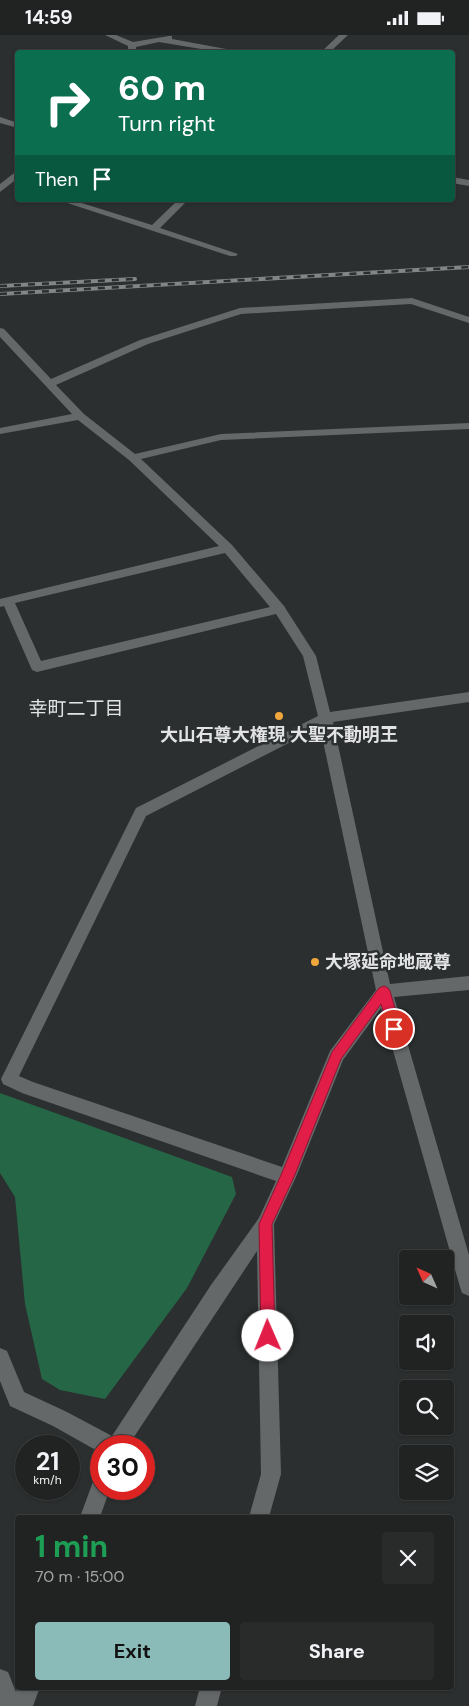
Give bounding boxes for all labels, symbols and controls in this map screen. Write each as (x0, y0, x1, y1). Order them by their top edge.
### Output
text: 14:59 (25, 5, 73, 30)
text: 60 m (118, 65, 206, 111)
icon: right (35, 70, 100, 135)
text: Turn right (118, 109, 215, 138)
icon: arrive (88, 165, 116, 193)
text: Then (35, 167, 78, 192)
district label: 幸町二丁目 (28, 696, 124, 721)
marker: 大山石尊大権現 大聖不動明王 (273, 710, 285, 722)
place label: 大山石尊大権現 大聖不動明王 (160, 723, 398, 747)
place label: 大塚延命地蔵尊 (325, 950, 451, 974)
marker: 大塚延命地蔵尊 (309, 956, 321, 968)
pin (373, 1008, 415, 1050)
icon: arrive (380, 1015, 408, 1043)
north arrow (399, 1250, 454, 1305)
map controls (399, 1250, 454, 1500)
position arrow (241, 1309, 293, 1361)
button: sound (399, 1315, 454, 1370)
button: search (399, 1380, 454, 1435)
speed limit sign: 30 (90, 1435, 155, 1500)
text: 21 (36, 1445, 59, 1478)
button: layers (399, 1445, 454, 1500)
text: km/h (33, 1472, 62, 1488)
text: 1 min (35, 1527, 108, 1566)
button: close (382, 1532, 434, 1584)
text: 70 m · 15:00 (35, 1566, 124, 1587)
button: Exit (35, 1622, 230, 1680)
button: Share (240, 1622, 434, 1680)

